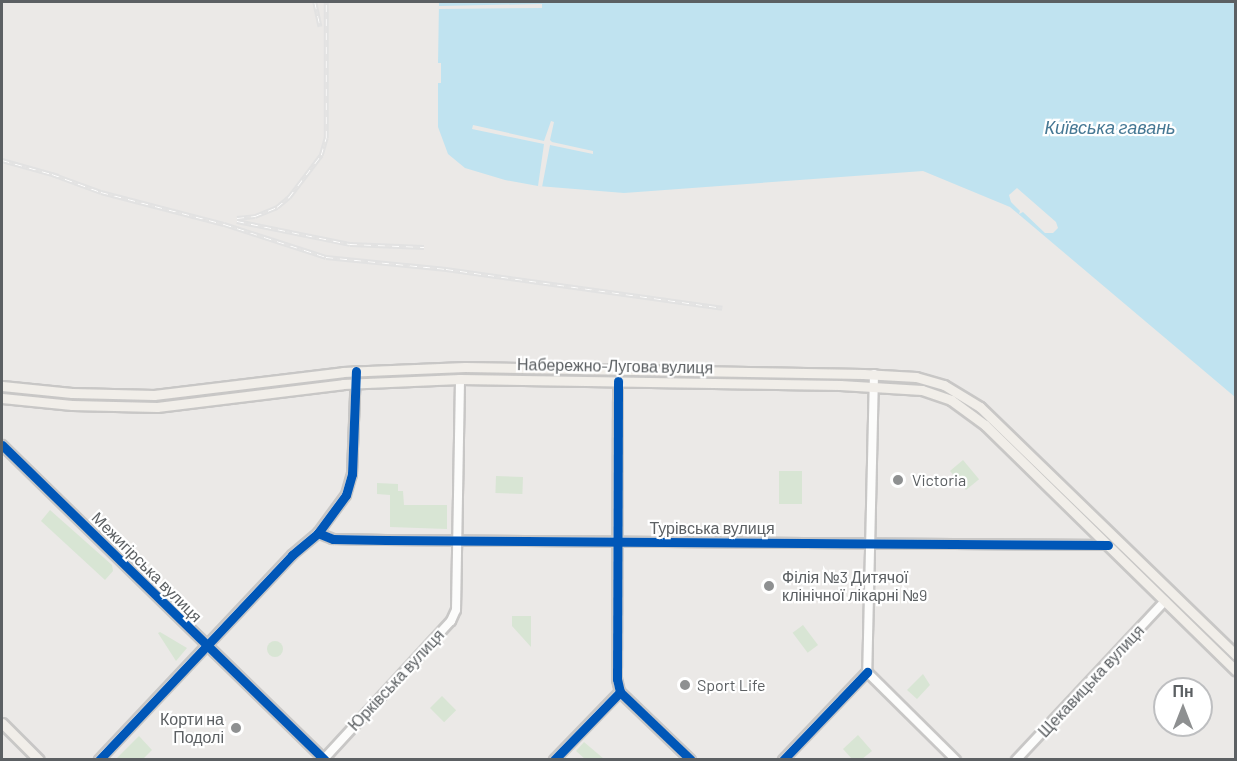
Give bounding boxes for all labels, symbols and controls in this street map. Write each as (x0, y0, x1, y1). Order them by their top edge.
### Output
water label: Київська гавань (1041, 116, 1179, 138)
street label: Набережно-Лугова вулиця (510, 355, 720, 377)
place label: Victoria (912, 470, 966, 490)
marker: Victoria (889, 471, 907, 489)
street label: Межигірська вулиця (84, 504, 210, 630)
street label: Турівська вулиця (645, 518, 779, 538)
place label: Філія №3 Дитячої клінічної лікарні №9 (782, 567, 936, 605)
marker: Філія №3 Дитячої клінічної лікарні №9 (760, 577, 778, 595)
street label: Щекавицька вулиця (1031, 617, 1151, 745)
street label: Юрківська вулиця (341, 622, 451, 738)
place label: Sport Life (697, 675, 765, 695)
north arrow (1153, 677, 1213, 737)
marker: Sport Life (678, 678, 692, 692)
text: Пн (1172, 681, 1194, 700)
place label: Корти на Подолі (154, 709, 224, 747)
marker: Корти на Подолі (229, 721, 243, 735)

